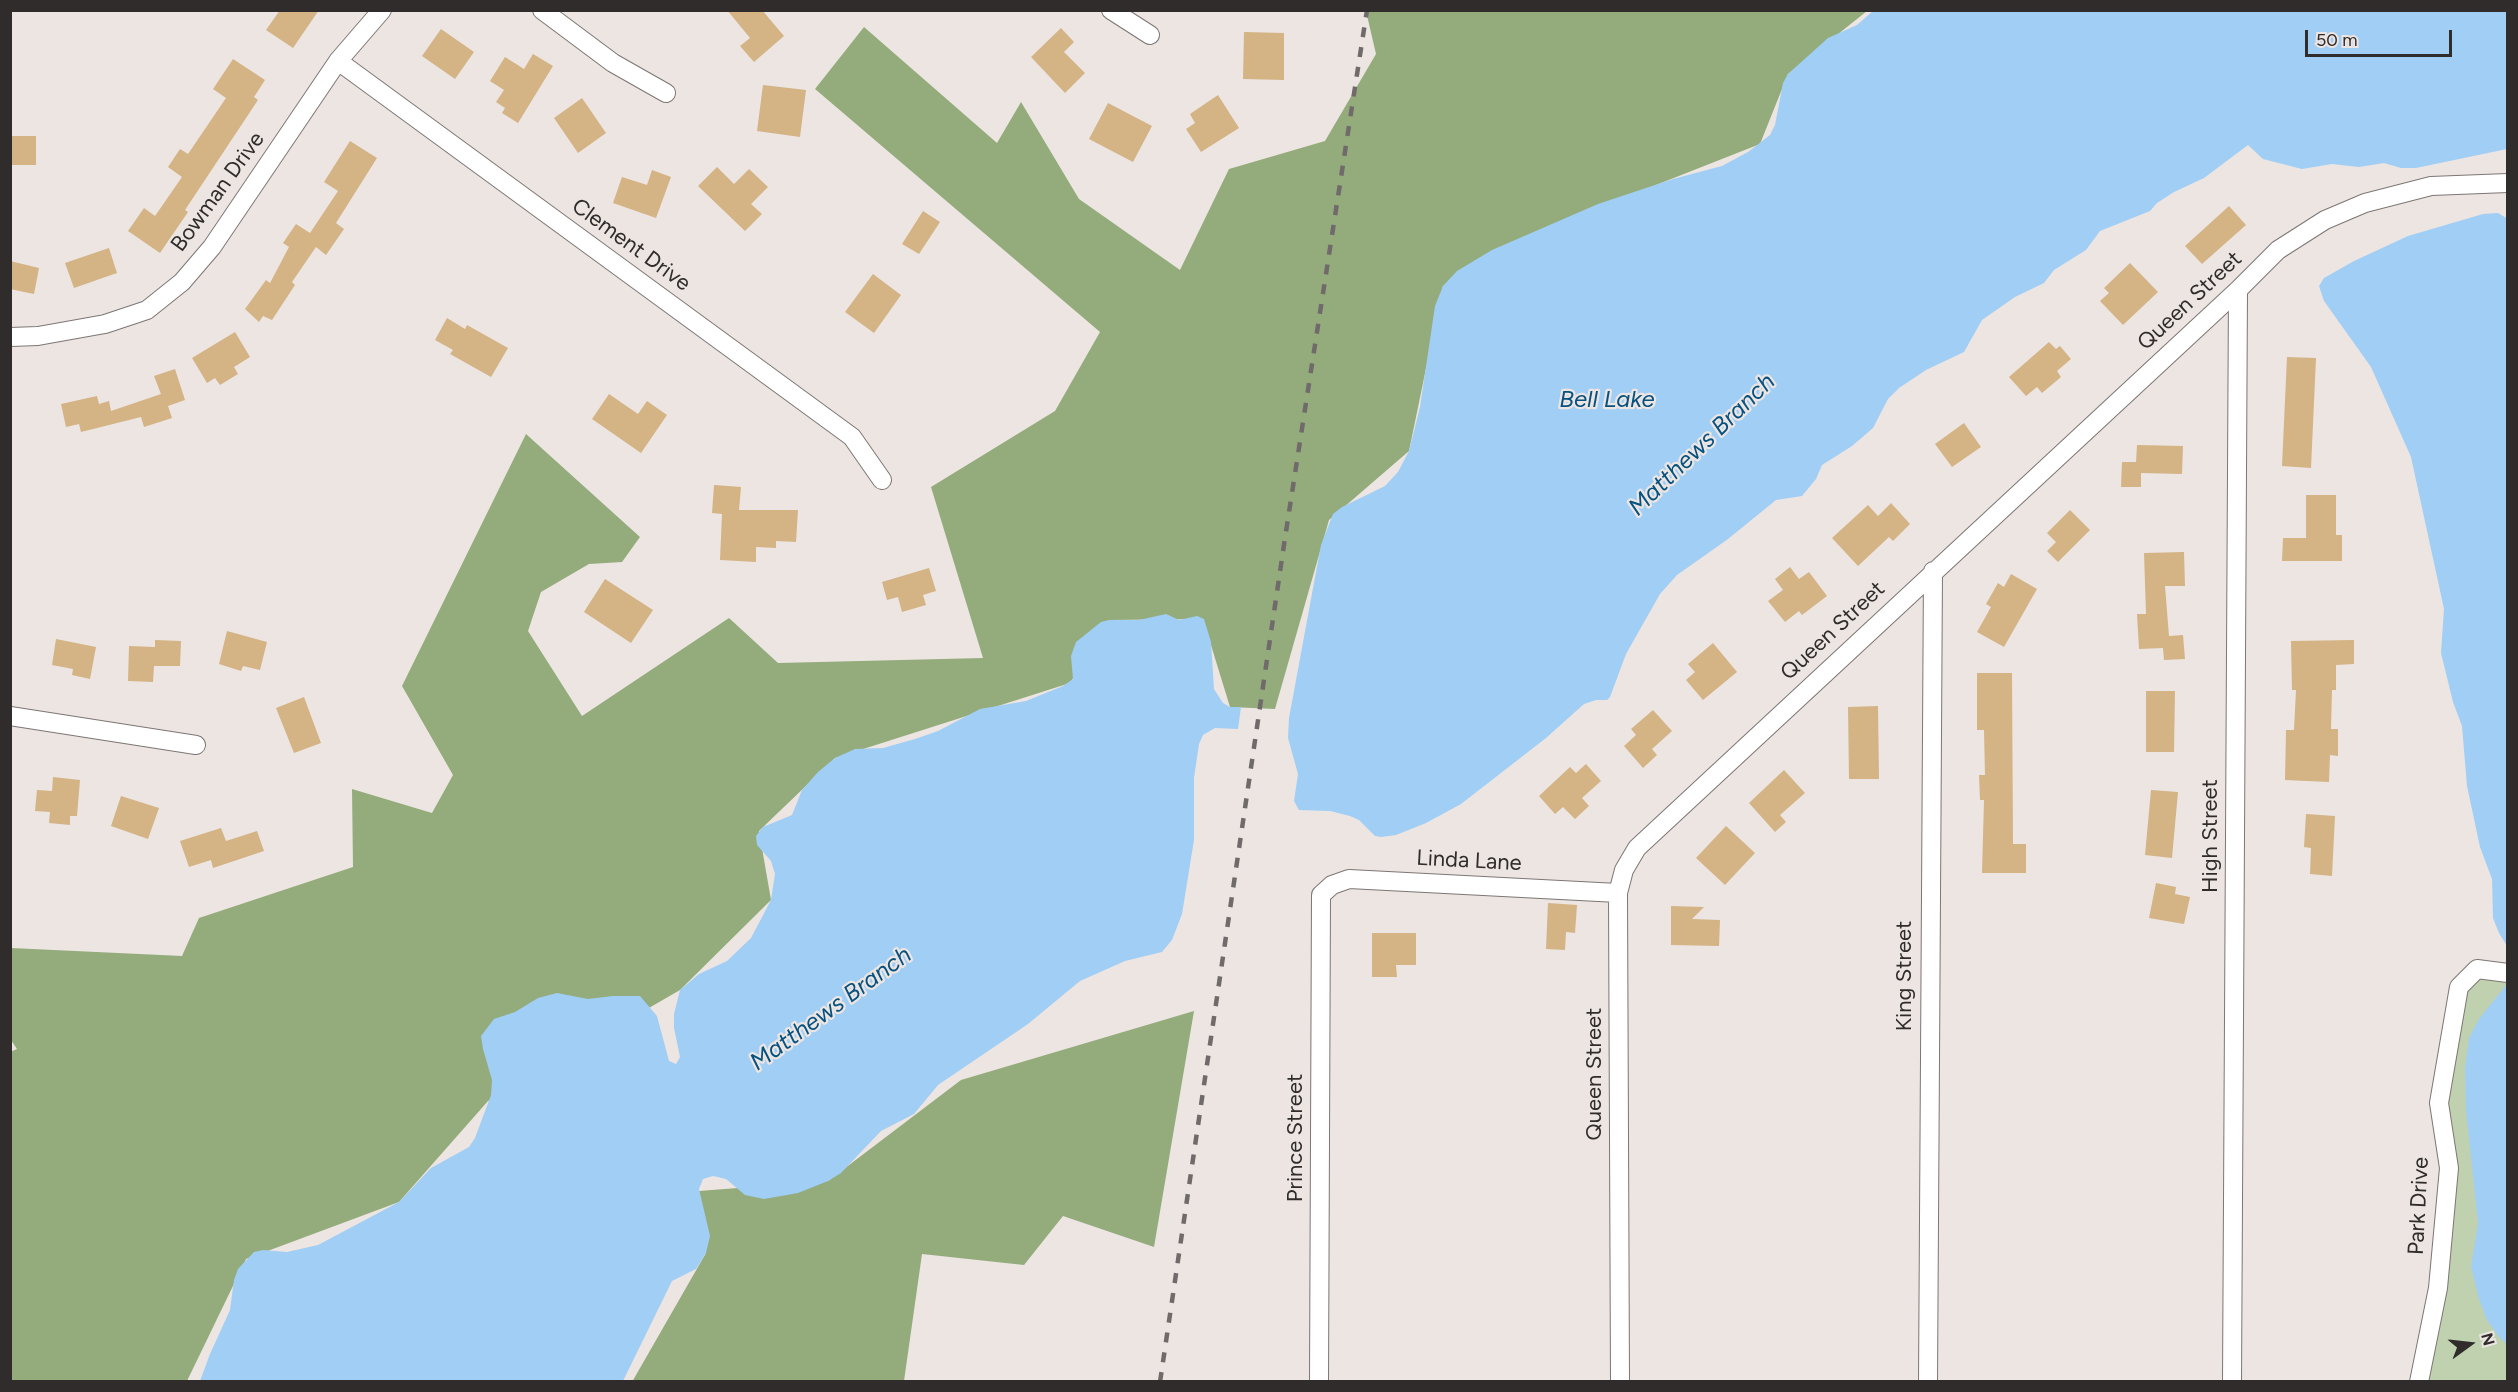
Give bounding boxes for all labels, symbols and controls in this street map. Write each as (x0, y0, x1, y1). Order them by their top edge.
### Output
scale bar (2308, 18, 2455, 56)
text: 50 m (2316, 29, 2358, 51)
street label: Bowman Drive (166, 127, 270, 257)
street label: Clement Drive (566, 193, 696, 297)
street label: Queen Street (2132, 246, 2248, 356)
water label: Matthews Branch (1623, 368, 1781, 522)
water label: Bell Lake (1559, 386, 1655, 414)
street label: Queen Street (1775, 576, 1891, 686)
street label: High Street (2198, 779, 2224, 893)
street label: Linda Lane (1416, 845, 1522, 877)
street label: King Street (1892, 921, 1918, 1031)
water label: Matthews Branch (745, 941, 917, 1077)
street label: Queen Street (1582, 1008, 1608, 1140)
street label: Prince Street (1283, 1074, 1309, 1202)
street label: Park Drive (2403, 1156, 2435, 1256)
north arrow (2440, 1314, 2500, 1374)
text: N (2477, 1331, 2499, 1348)

